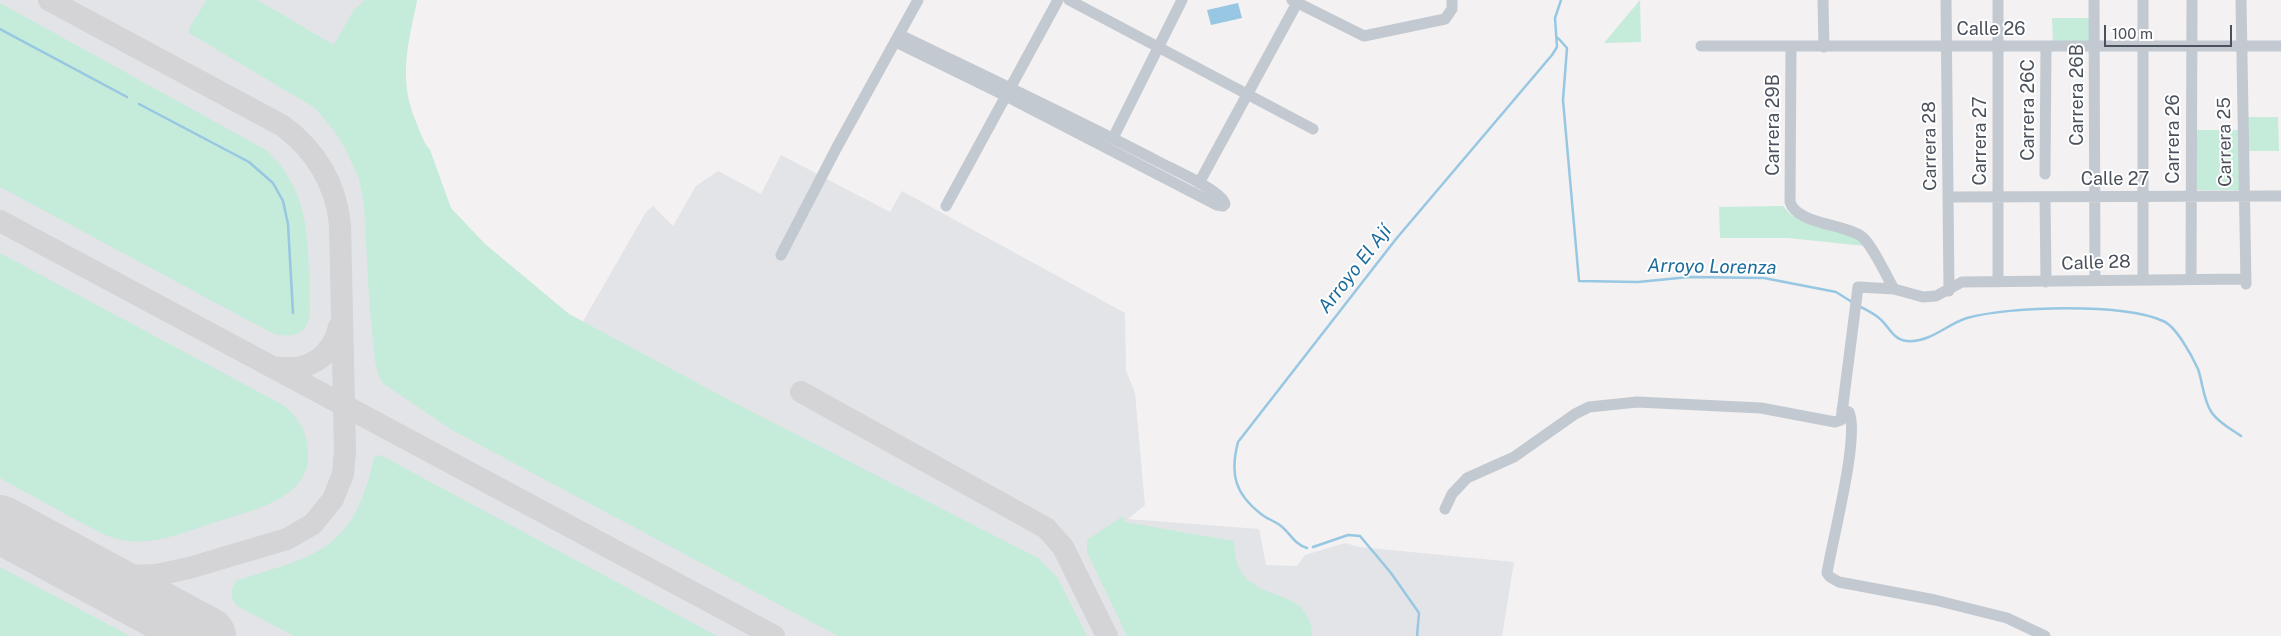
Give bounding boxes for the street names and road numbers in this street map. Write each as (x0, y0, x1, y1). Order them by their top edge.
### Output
street label: Calle 26 (1957, 18, 2025, 40)
street label: Carrera 26B (2066, 44, 2088, 146)
street label: Carrera 26C (2017, 59, 2039, 161)
street label: Carrera 29B (1762, 74, 1784, 176)
street label: Carrera 26 (2162, 94, 2184, 184)
street label: Carrera 27 (1969, 97, 1991, 185)
street label: Carrera 25 (2213, 97, 2237, 187)
street label: Carrera 28 (1918, 101, 1942, 191)
street label: Calle 27 (2081, 168, 2149, 190)
street label: Calle 28 (2061, 251, 2131, 275)

